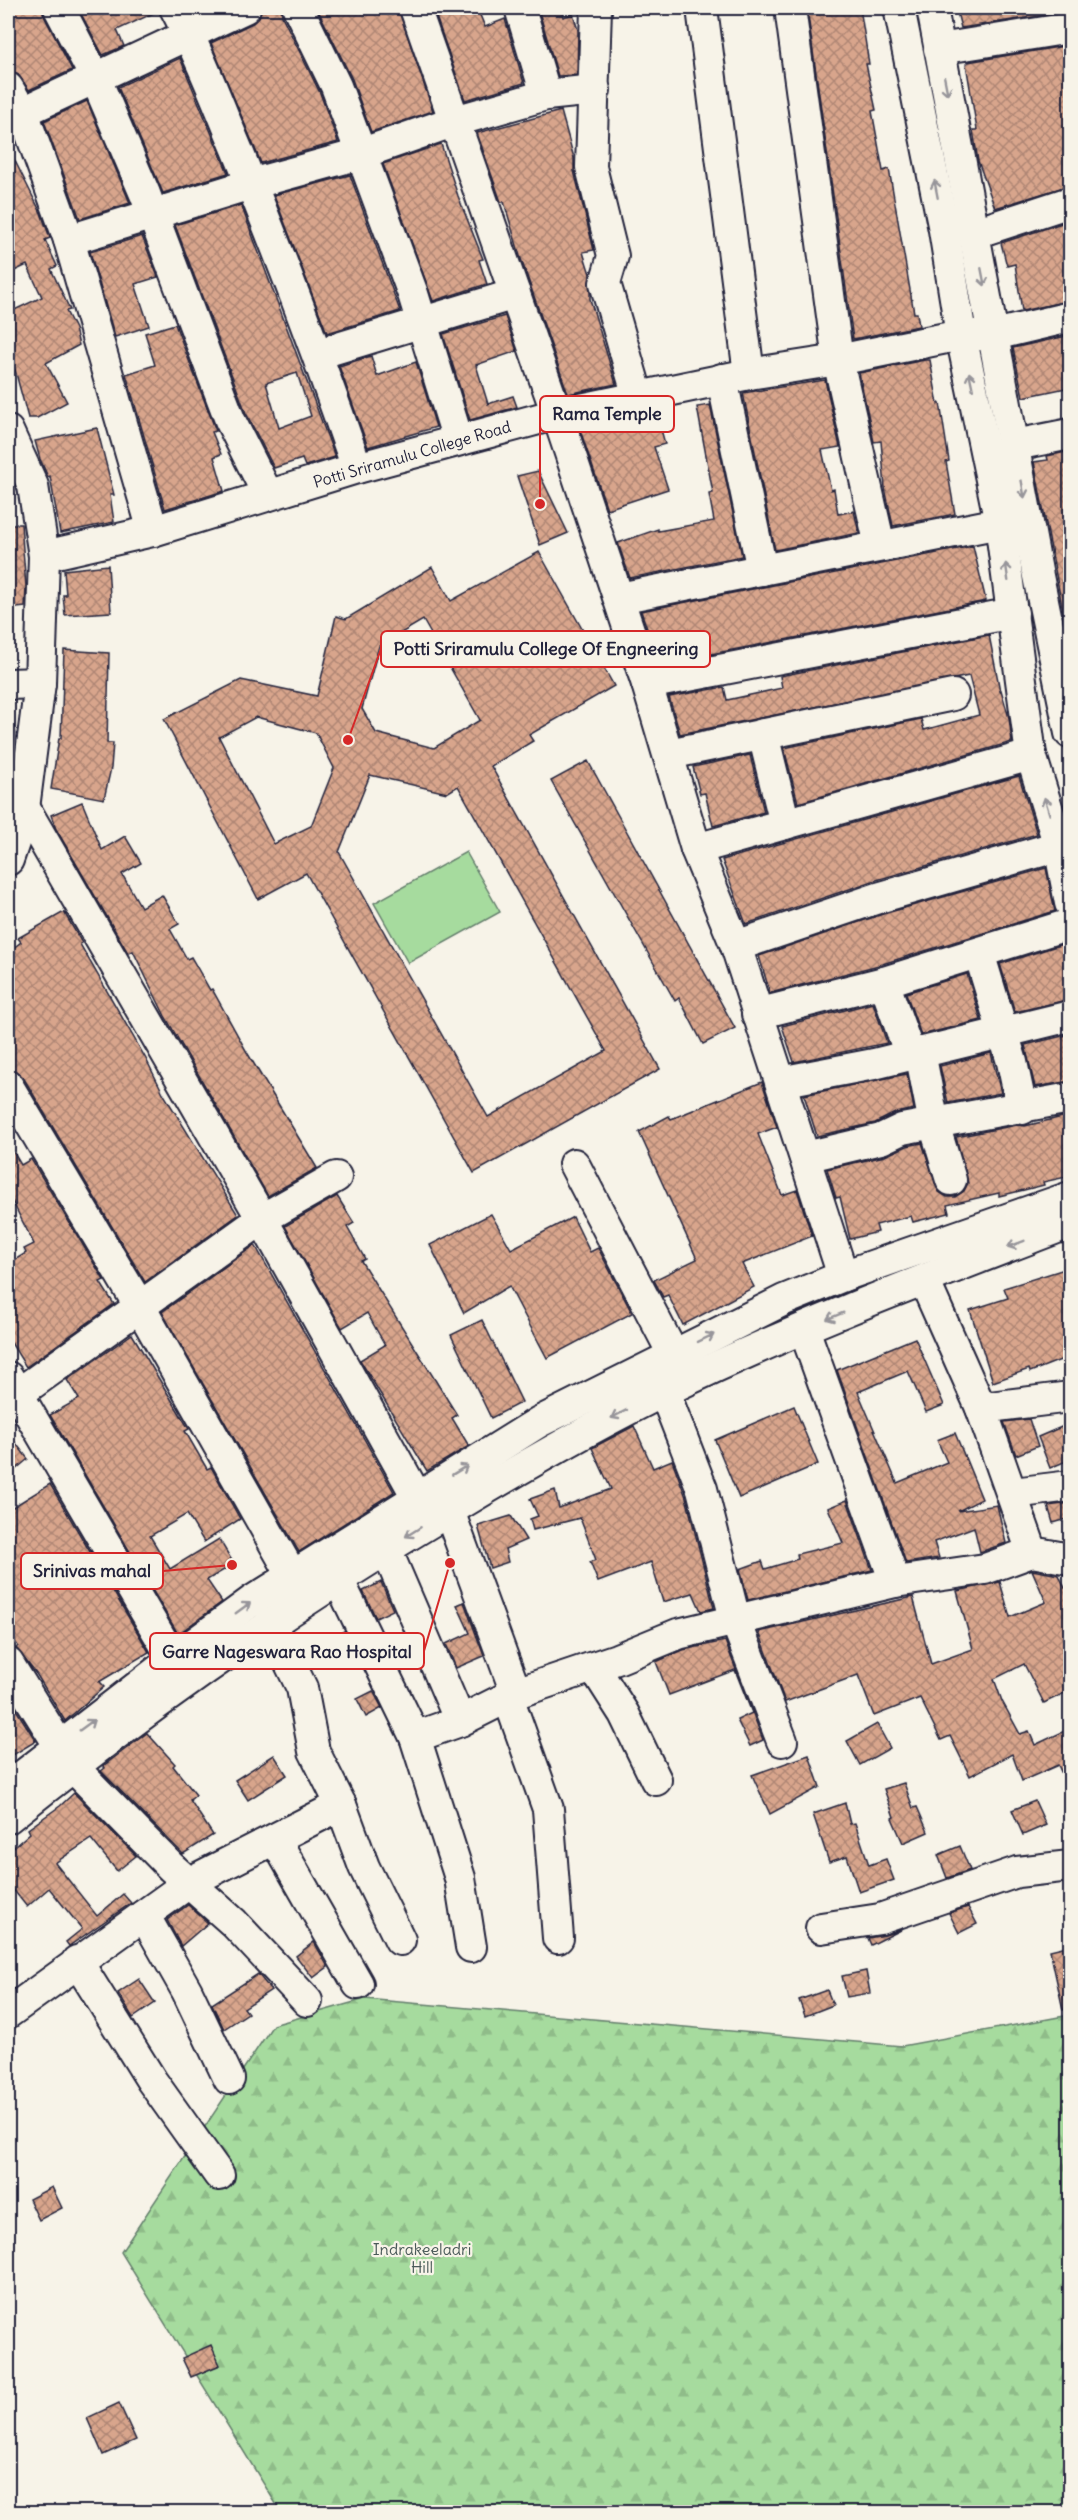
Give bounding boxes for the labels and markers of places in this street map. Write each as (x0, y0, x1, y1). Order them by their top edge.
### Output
callout: Rama Temple (540, 396, 674, 432)
callout: Potti Sriramulu College Of Engneering (381, 631, 710, 667)
callout: Srinivas mahal (21, 1553, 163, 1589)
callout: Garre Nageswara Rao Hospital (150, 1633, 424, 1669)

